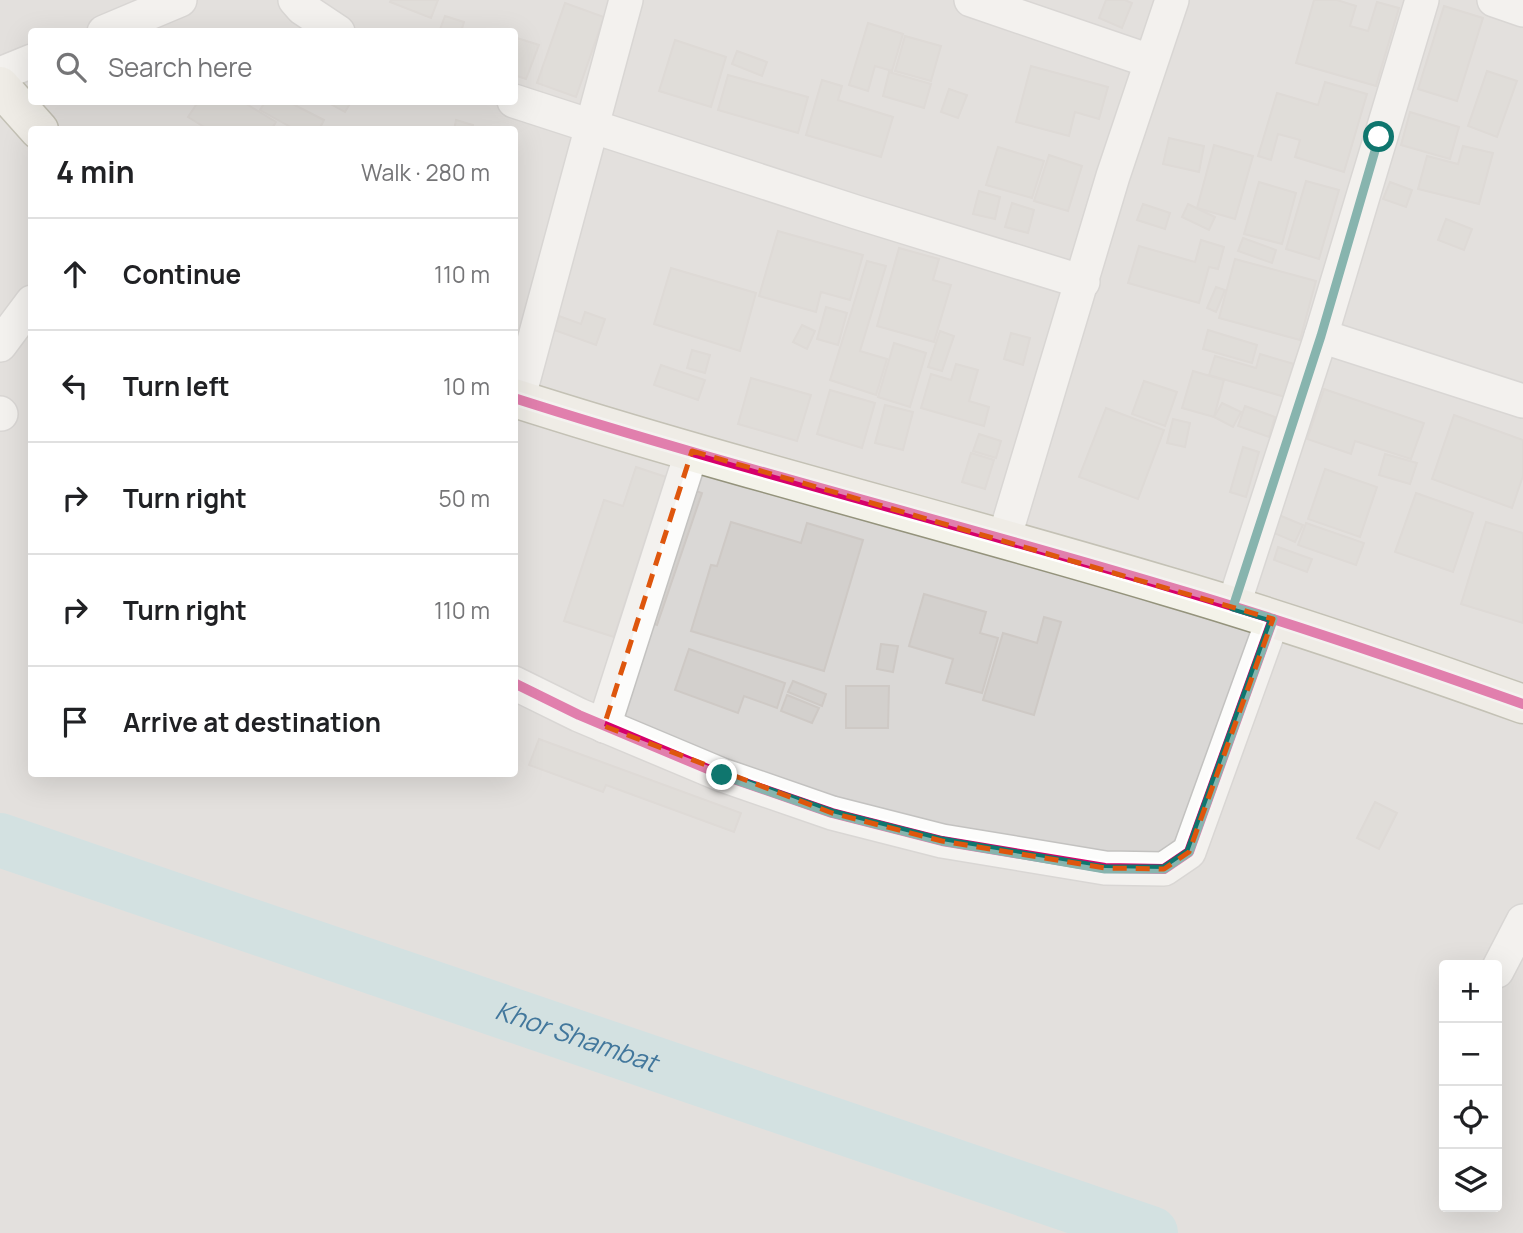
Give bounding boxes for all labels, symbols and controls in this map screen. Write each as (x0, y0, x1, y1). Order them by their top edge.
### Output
search box (28, 28, 518, 105)
icon: search (52, 48, 90, 86)
text: Search here (108, 49, 253, 85)
route start (1363, 121, 1394, 152)
text: 4 min (56, 151, 134, 192)
text: Walk · 280 m (361, 156, 490, 188)
icon: ahead (56, 255, 94, 293)
text: Continue (123, 256, 241, 292)
text: 110 m (434, 258, 490, 290)
icon: left (56, 367, 94, 405)
text: Turn left (123, 368, 230, 404)
text: 10 m (443, 370, 490, 402)
icon: right (56, 479, 94, 517)
text: Turn right (123, 480, 247, 516)
text: 50 m (439, 482, 490, 514)
icon: right (56, 591, 94, 629)
text: Turn right (123, 592, 247, 628)
text: 110 m (434, 594, 490, 626)
icon: arrive (56, 703, 94, 741)
text: Arrive at destination (123, 704, 381, 740)
route end (706, 759, 737, 790)
map controls (1439, 960, 1502, 1212)
button: + (1439, 960, 1502, 1023)
water label: Khor Shambat (491, 991, 665, 1081)
button: − (1439, 1023, 1502, 1086)
button: locate (1439, 1086, 1502, 1149)
button: layers (1439, 1149, 1502, 1212)

